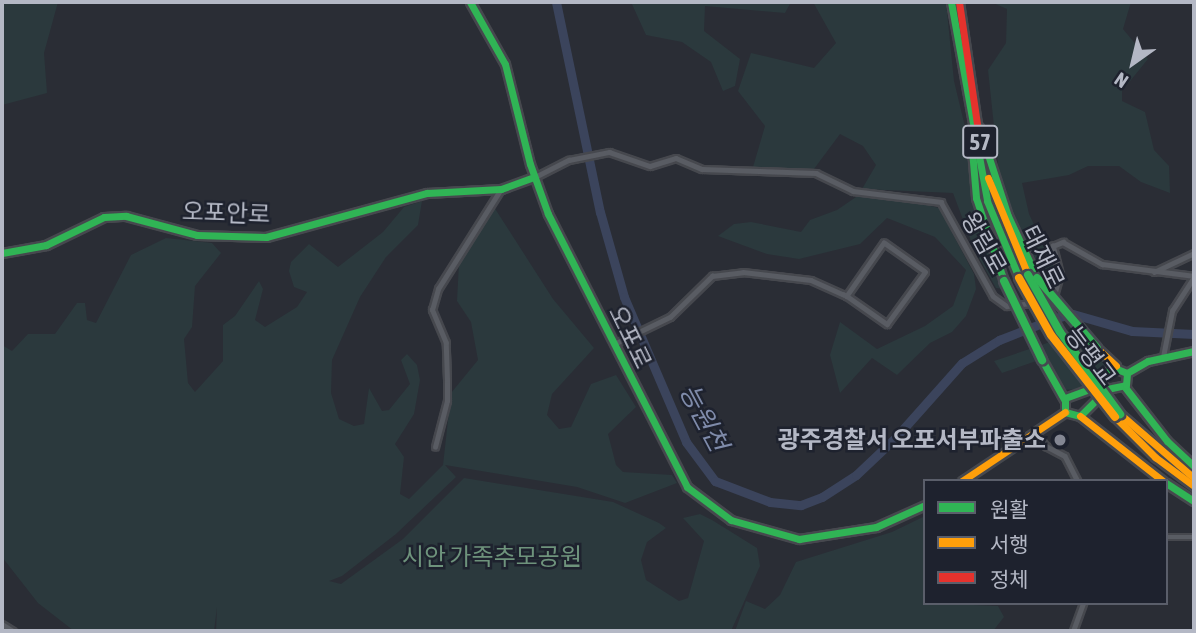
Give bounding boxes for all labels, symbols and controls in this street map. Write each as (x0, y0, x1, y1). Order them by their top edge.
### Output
north arrow (1098, 28, 1168, 98)
text: N (1110, 68, 1132, 93)
road number: 57 (961, 122, 999, 162)
street label: 오포안로 (181, 197, 271, 229)
street label: 왕림로 (955, 207, 1013, 279)
street label: 태재로 (1016, 221, 1070, 293)
street label: 오포로 (603, 301, 657, 373)
street label: 능평교 (1060, 321, 1122, 391)
water label: 능원천 (672, 379, 734, 457)
place label: 광주경찰서 오포서부파출소 (778, 426, 1046, 454)
marker: 광주경찰서 오포서부파출소 (1052, 432, 1068, 448)
legend (923, 479, 1168, 605)
text: 원활 (990, 497, 1029, 521)
text: 서행 (990, 532, 1029, 556)
park label: 시안 가족추모공원 (402, 543, 582, 571)
text: 정체 (990, 567, 1029, 591)

